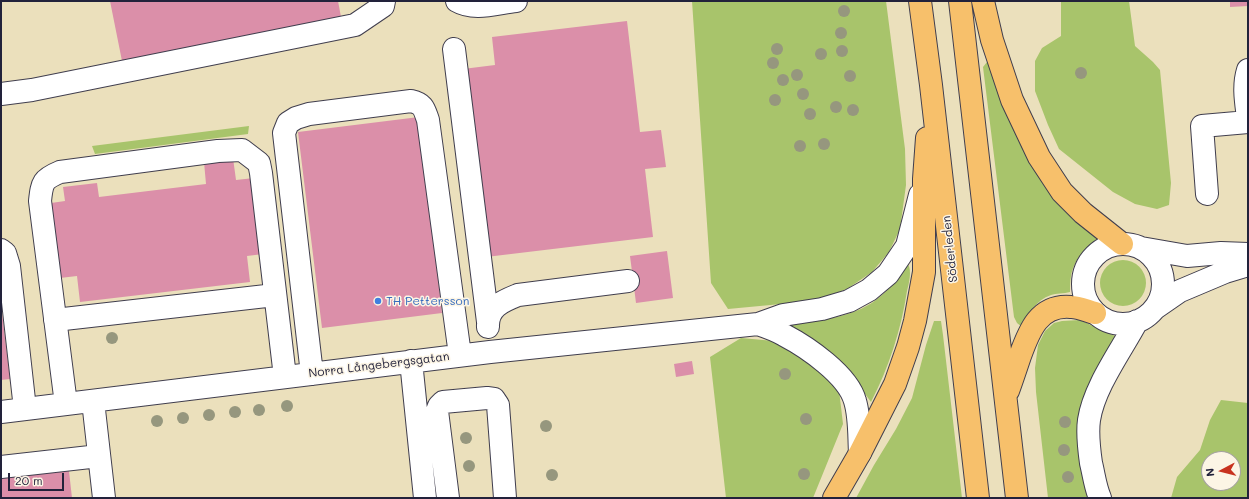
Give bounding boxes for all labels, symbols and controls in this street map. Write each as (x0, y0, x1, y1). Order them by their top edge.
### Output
street label: Söderleden (939, 215, 961, 283)
place label: TH Pettersson (386, 294, 469, 308)
marker: TH Pettersson (373, 296, 383, 306)
street label: Norra Långebergsgatan (308, 349, 450, 381)
north arrow (1201, 451, 1241, 491)
scale bar (10, 465, 66, 491)
text: N (1202, 467, 1218, 477)
text: 20 m (15, 472, 43, 488)

